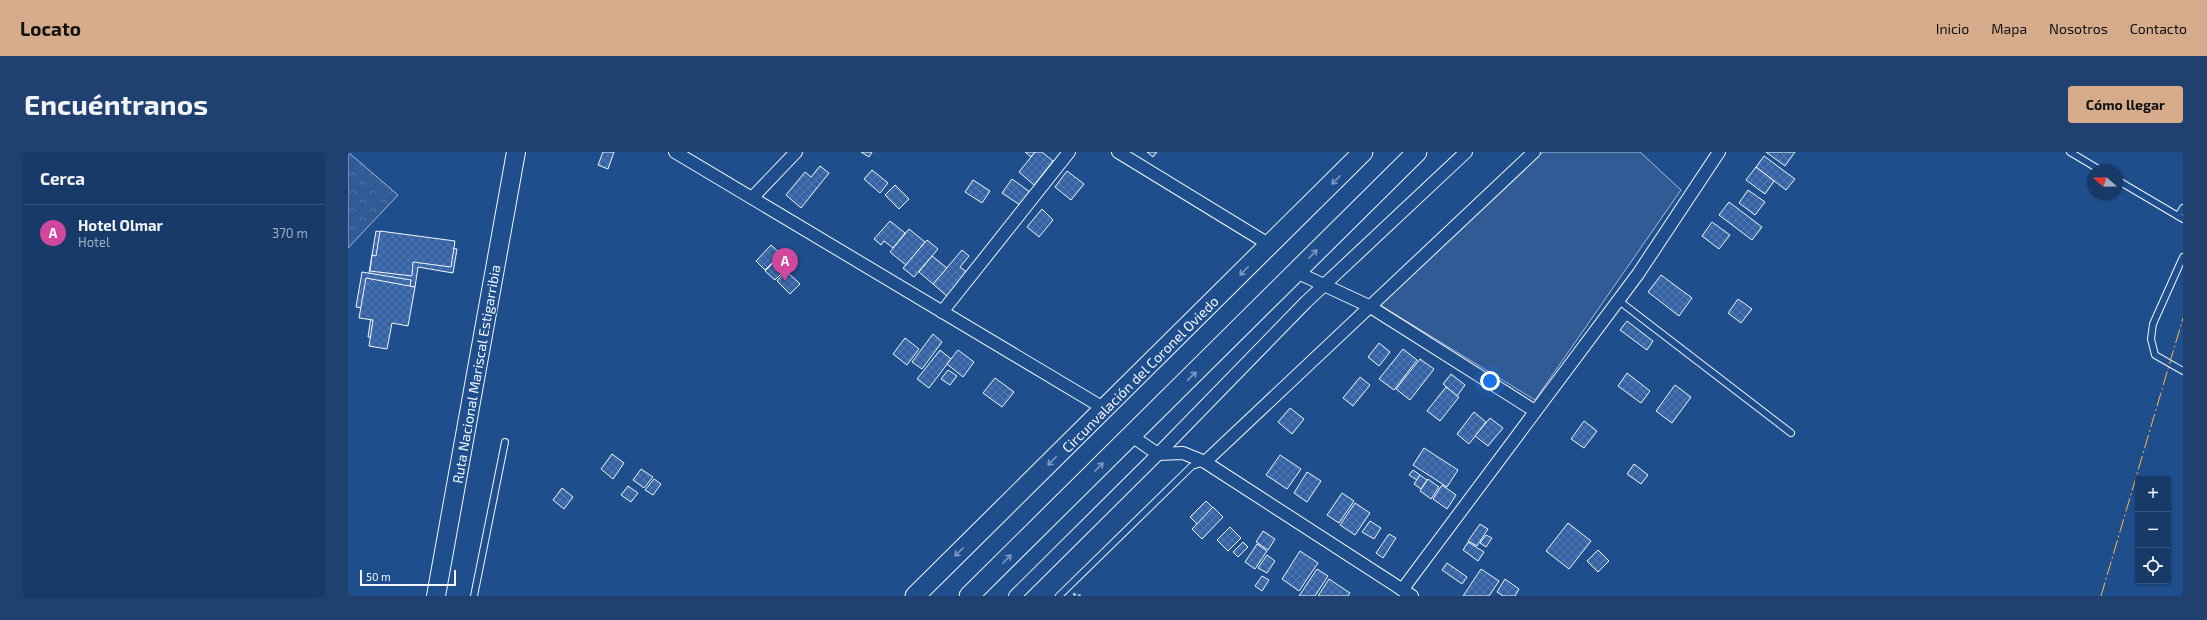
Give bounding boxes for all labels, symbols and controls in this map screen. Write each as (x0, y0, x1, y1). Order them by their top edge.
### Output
text: Locato (20, 17, 81, 40)
text: Inicio (1936, 20, 1969, 37)
text: Mapa (1991, 20, 2027, 37)
text: Nosotros (2049, 20, 2108, 37)
text: Contacto (2130, 20, 2187, 37)
button: Cómo llegar (2068, 86, 2183, 123)
text: Encuéntranos (24, 87, 208, 121)
north arrow (2087, 164, 2123, 200)
text: Cerca (40, 168, 85, 188)
one-way arrow (1331, 175, 1341, 185)
text: Hotel Olmar (78, 216, 163, 234)
text: A (49, 225, 57, 241)
text: 370 m (272, 225, 308, 241)
text: Hotel (78, 234, 110, 250)
pin: A (772, 248, 798, 281)
one-way arrow (1308, 250, 1318, 259)
street label: Ruta Nacional Mariscal Estigarribia (448, 263, 504, 485)
one-way arrow (1239, 266, 1249, 276)
street label: Circunvalación del Coronel Oviedo (1058, 292, 1222, 456)
one-way arrow (1187, 371, 1197, 381)
your location (1480, 371, 1500, 391)
one-way arrow (1047, 456, 1057, 466)
one-way arrow (1094, 462, 1104, 472)
map controls (2135, 476, 2171, 584)
button: + (2135, 476, 2171, 512)
button: − (2135, 512, 2171, 548)
one-way arrow (954, 547, 964, 557)
button: locate (2135, 548, 2171, 584)
one-way arrow (1002, 554, 1012, 563)
scale bar (360, 568, 456, 587)
text: 50 m (366, 570, 391, 583)

